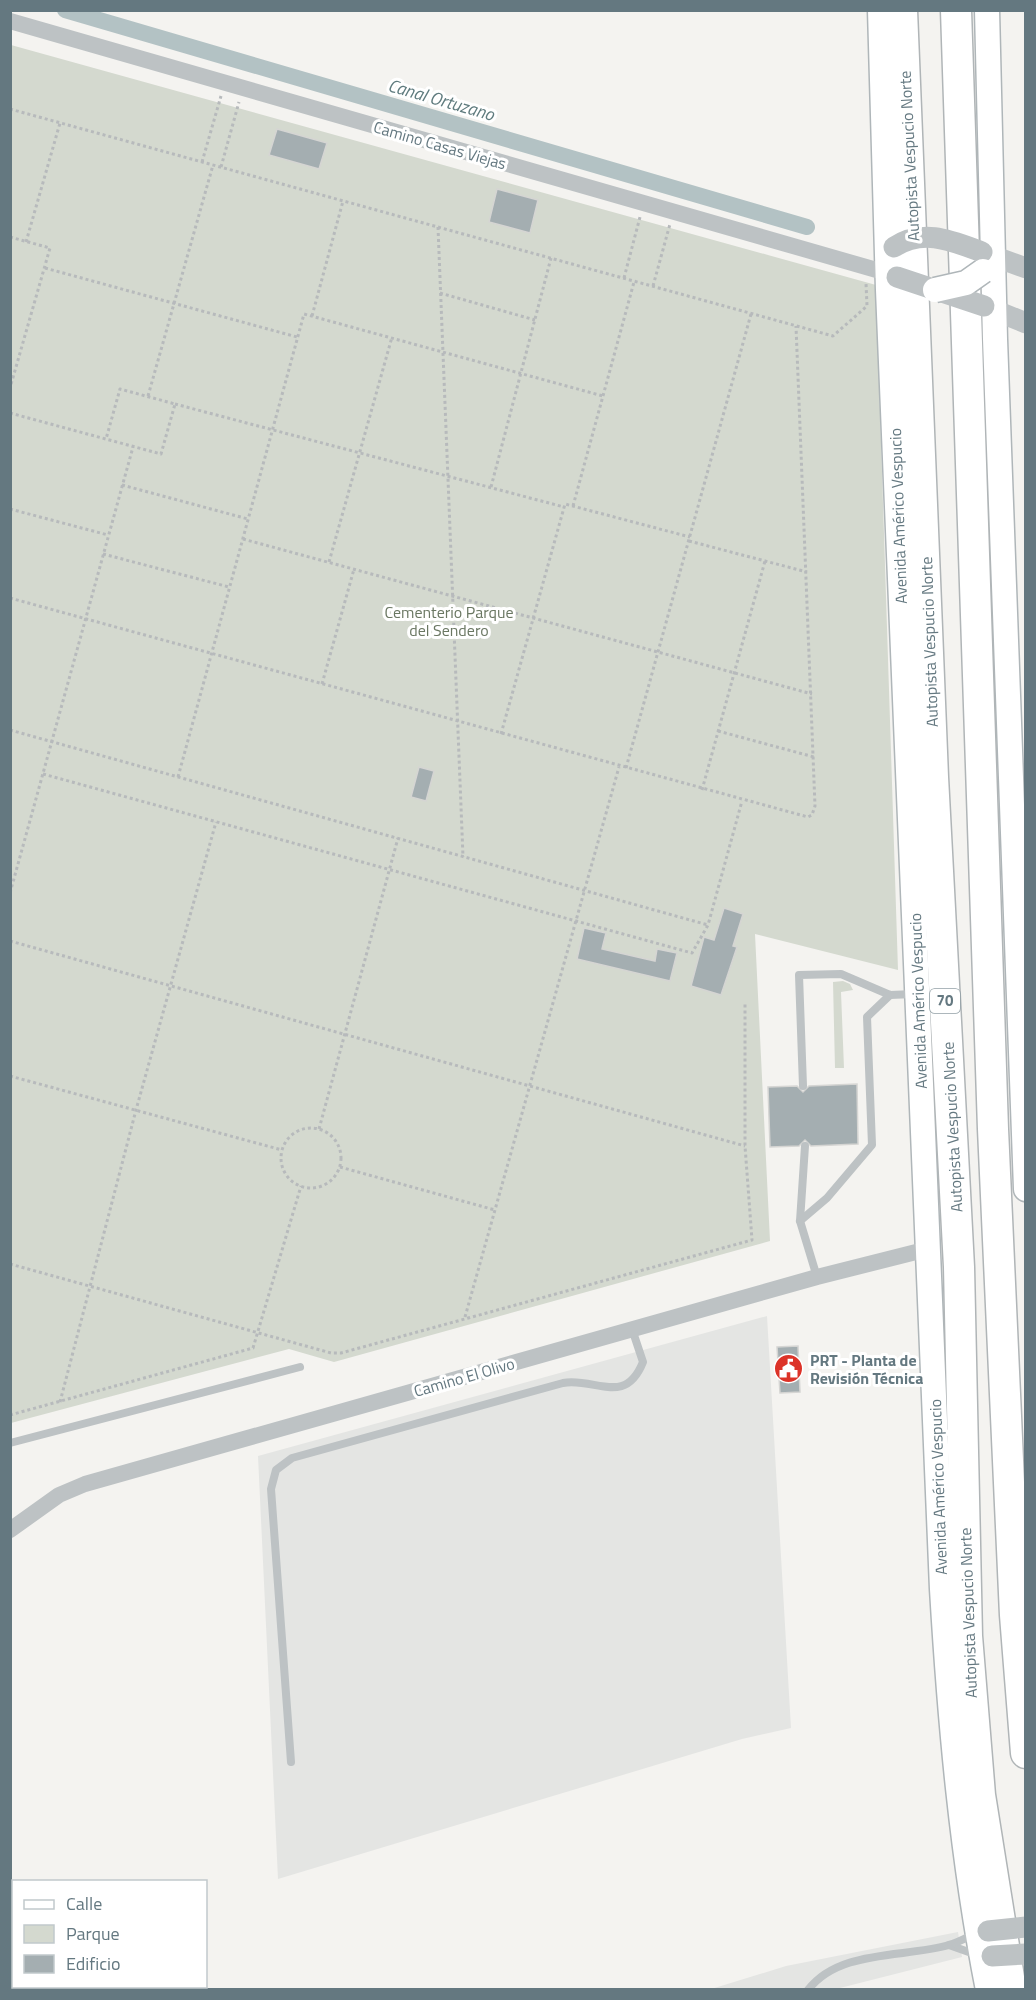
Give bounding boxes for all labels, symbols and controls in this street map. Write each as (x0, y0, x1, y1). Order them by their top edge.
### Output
street label: Autopista Vespucio Norte (893, 70, 925, 242)
water label: Canal Ortuzano (385, 71, 499, 128)
street label: Camino Casas Viejas (371, 115, 509, 175)
street label: Avenida Américo Vespucio (883, 428, 913, 604)
street label: Autopista Vespucio Norte (914, 556, 944, 728)
park label: Cementerio Parque del Sendero (384, 600, 514, 642)
street label: Avenida Américo Vespucio (903, 913, 933, 1089)
road number: 70 (930, 989, 960, 1013)
street label: Autopista Vespucio Norte (936, 1041, 968, 1213)
place label: PRT - Planta de Revisión Técnica (810, 1348, 923, 1390)
street label: Camino El Olivo (411, 1351, 517, 1403)
public building icon: PRT - Planta de Revisión Técnica (773, 1353, 805, 1385)
street label: Avenida Américo Vespucio (923, 1399, 953, 1575)
street label: Autopista Vespucio Norte (953, 1527, 983, 1699)
legend (12, 1880, 207, 1988)
text: Calle (66, 1890, 102, 1917)
text: Parque (66, 1920, 120, 1947)
text: Edificio (66, 1950, 120, 1977)

